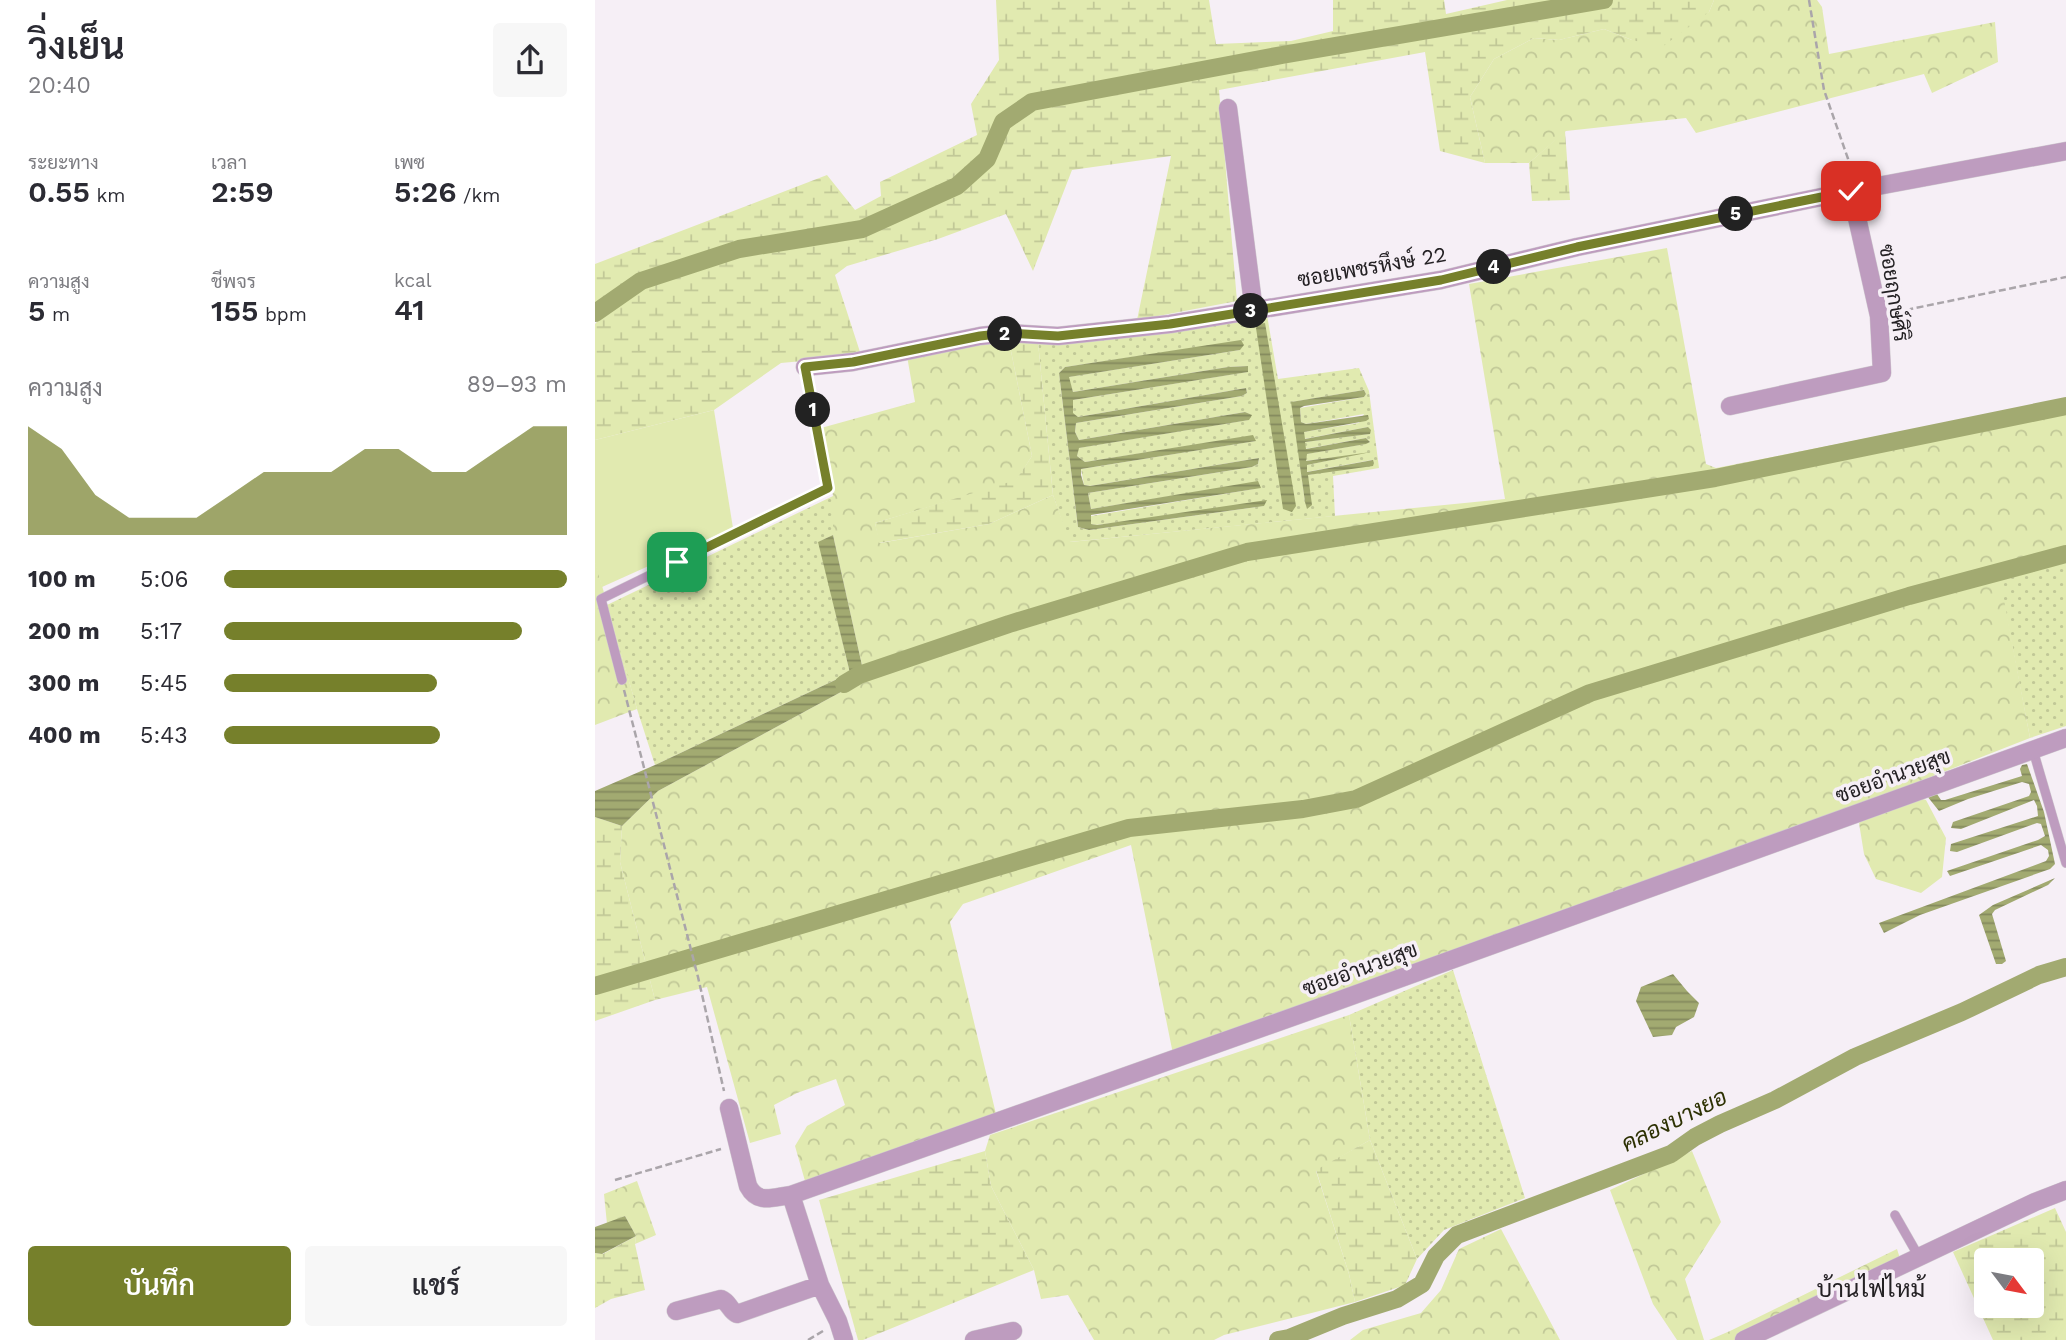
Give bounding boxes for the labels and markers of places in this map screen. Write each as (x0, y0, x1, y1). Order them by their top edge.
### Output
pin (1821, 161, 1881, 221)
pin: 5 (1719, 196, 1753, 232)
pin: 4 (1476, 250, 1511, 284)
pin: 3 (1233, 294, 1269, 328)
pin: 2 (987, 316, 1023, 352)
pin: 1 (795, 392, 830, 428)
pin (647, 532, 707, 592)

